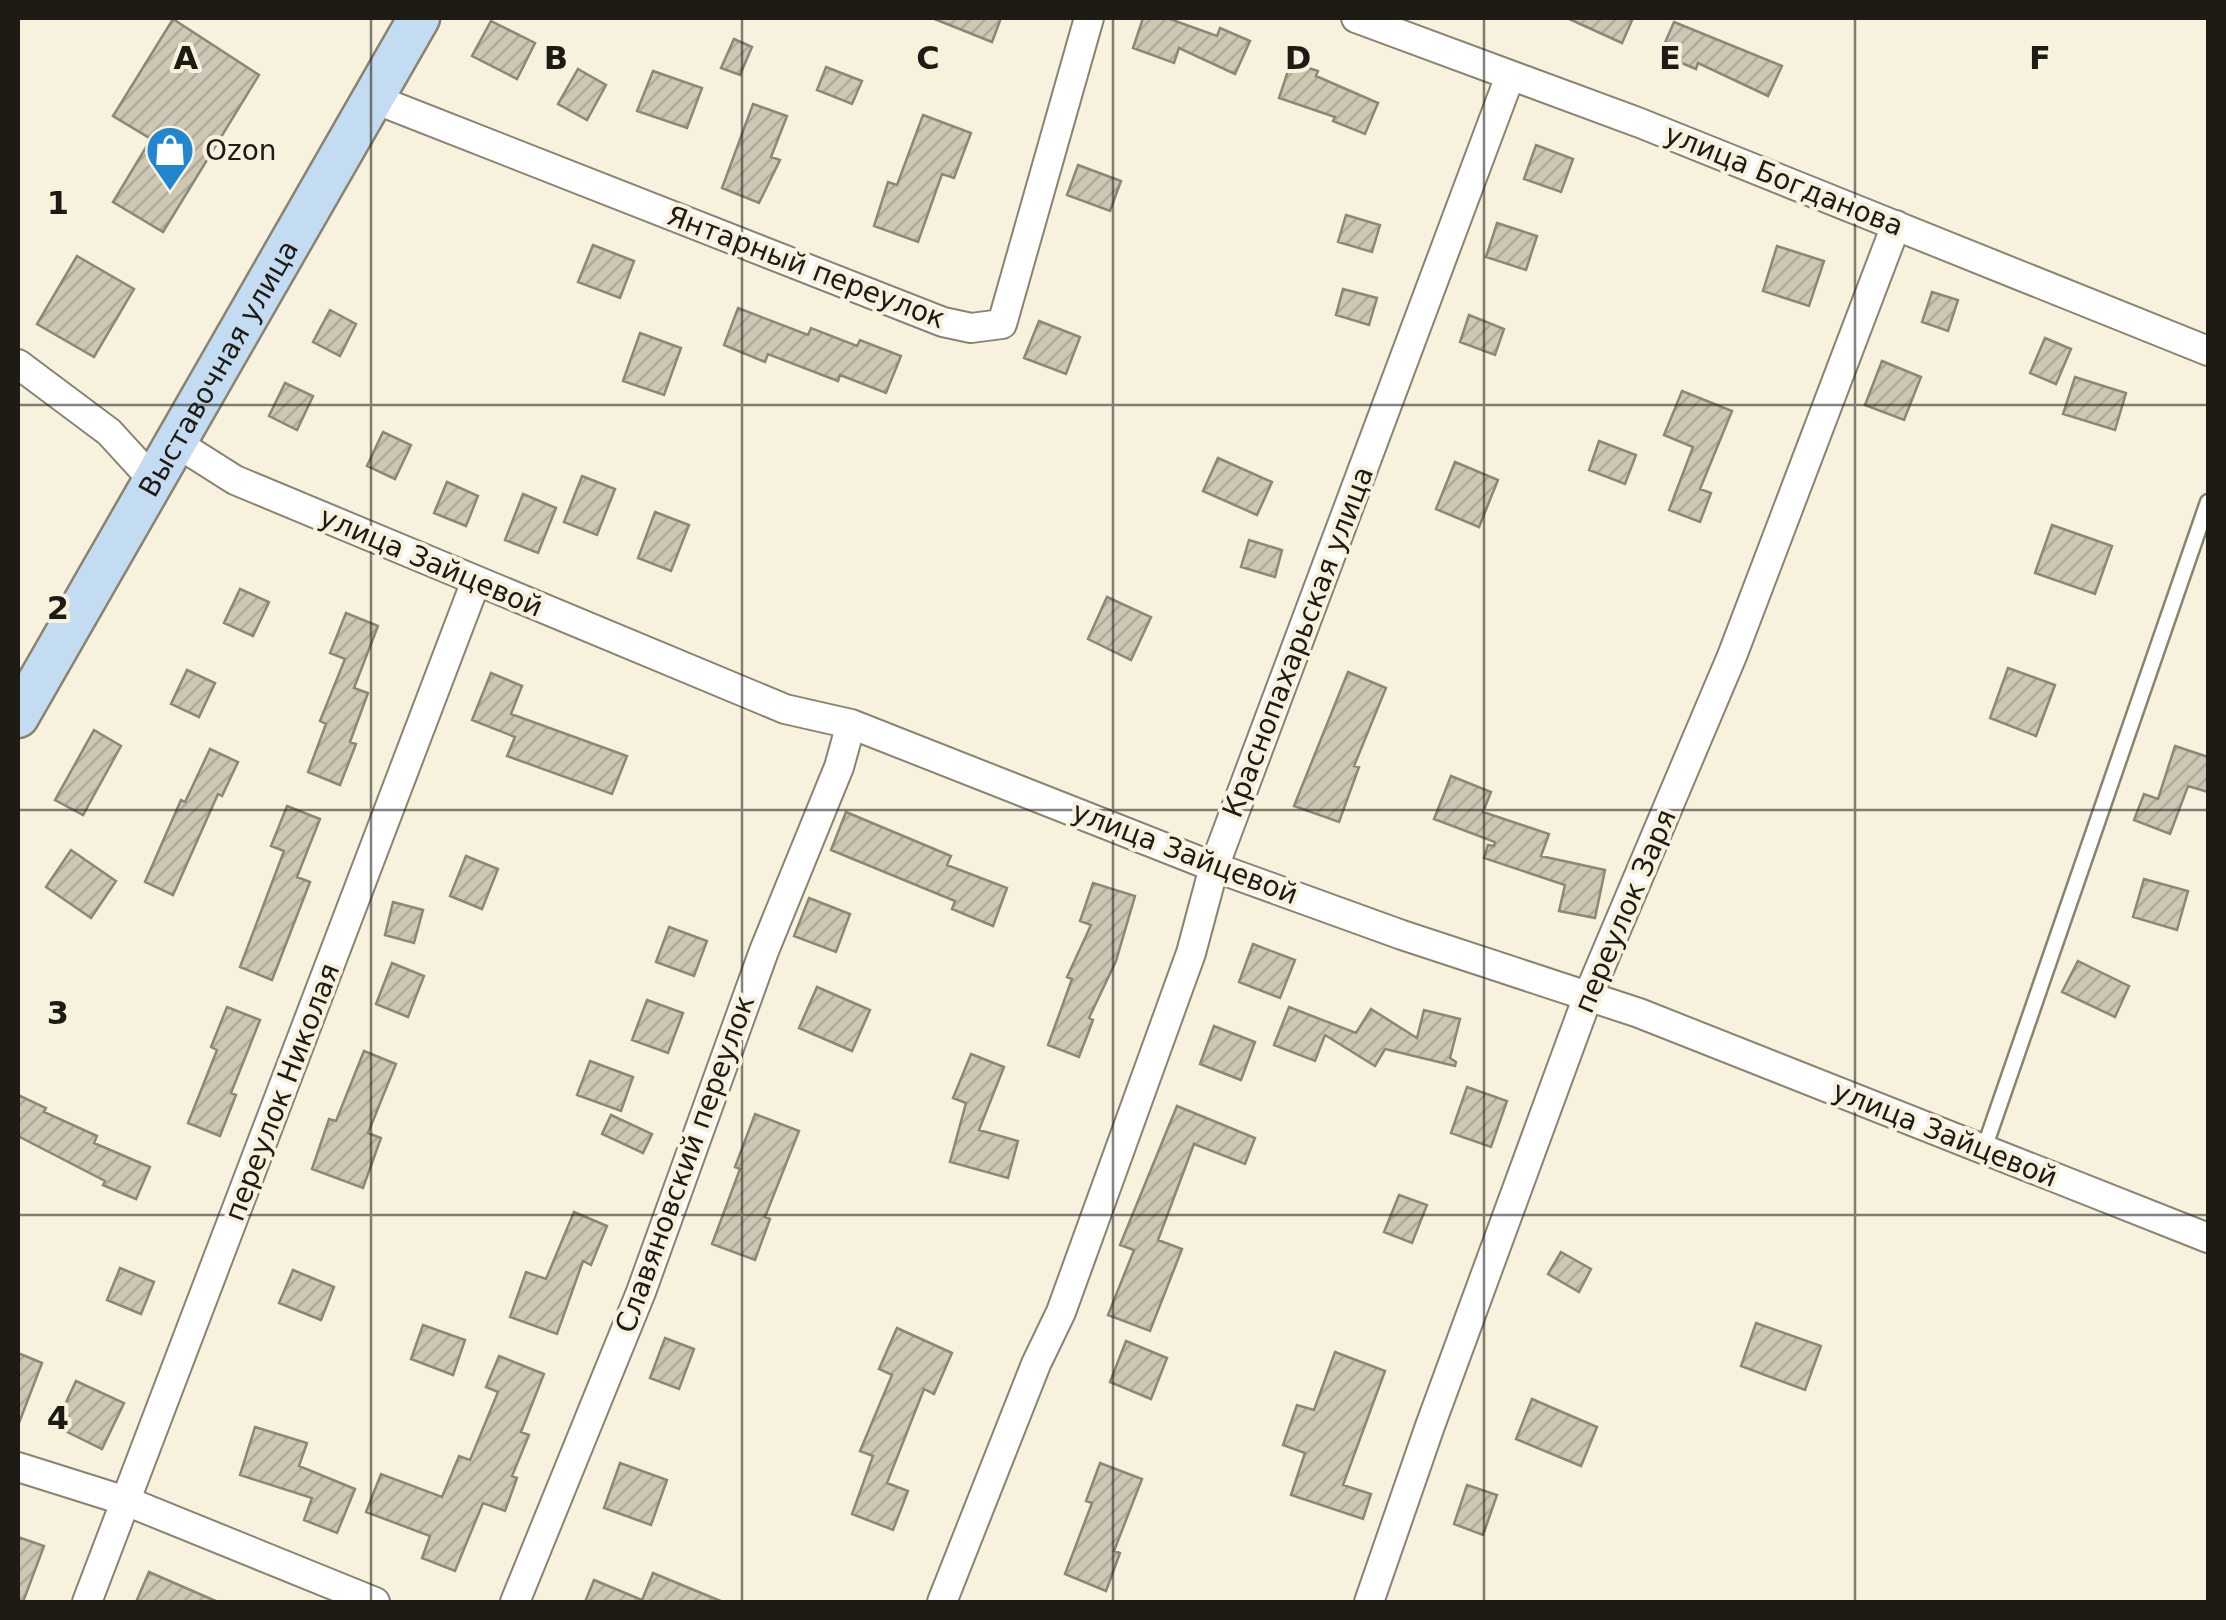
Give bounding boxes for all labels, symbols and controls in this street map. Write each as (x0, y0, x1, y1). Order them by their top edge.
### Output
text: A (174, 39, 199, 77)
text: B (544, 39, 568, 77)
text: C (916, 39, 940, 77)
text: D (1285, 39, 1311, 77)
text: E (1659, 39, 1681, 77)
text: F (2029, 39, 2051, 77)
street label: улица Богданова (1660, 117, 1908, 243)
shop icon: Ozon (144, 124, 196, 192)
place label: Ozon (205, 134, 277, 167)
text: 1 (47, 184, 69, 222)
street label: Янтарный переулок (662, 199, 950, 335)
street label: Выставочная улица (131, 234, 305, 503)
street label: Краснопахарьская улица (1216, 462, 1380, 822)
street label: улица Зайцевой (314, 500, 548, 624)
text: 2 (47, 589, 69, 627)
street label: улица Зайцевой (1067, 795, 1303, 911)
street label: переулок Заря (1567, 804, 1683, 1018)
street label: переулок Николая (218, 959, 346, 1225)
street label: Славяновский переулок (609, 991, 761, 1337)
text: 3 (47, 994, 69, 1032)
street label: улица Зайцевой (1828, 1074, 2062, 1194)
text: 4 (47, 1399, 69, 1437)

